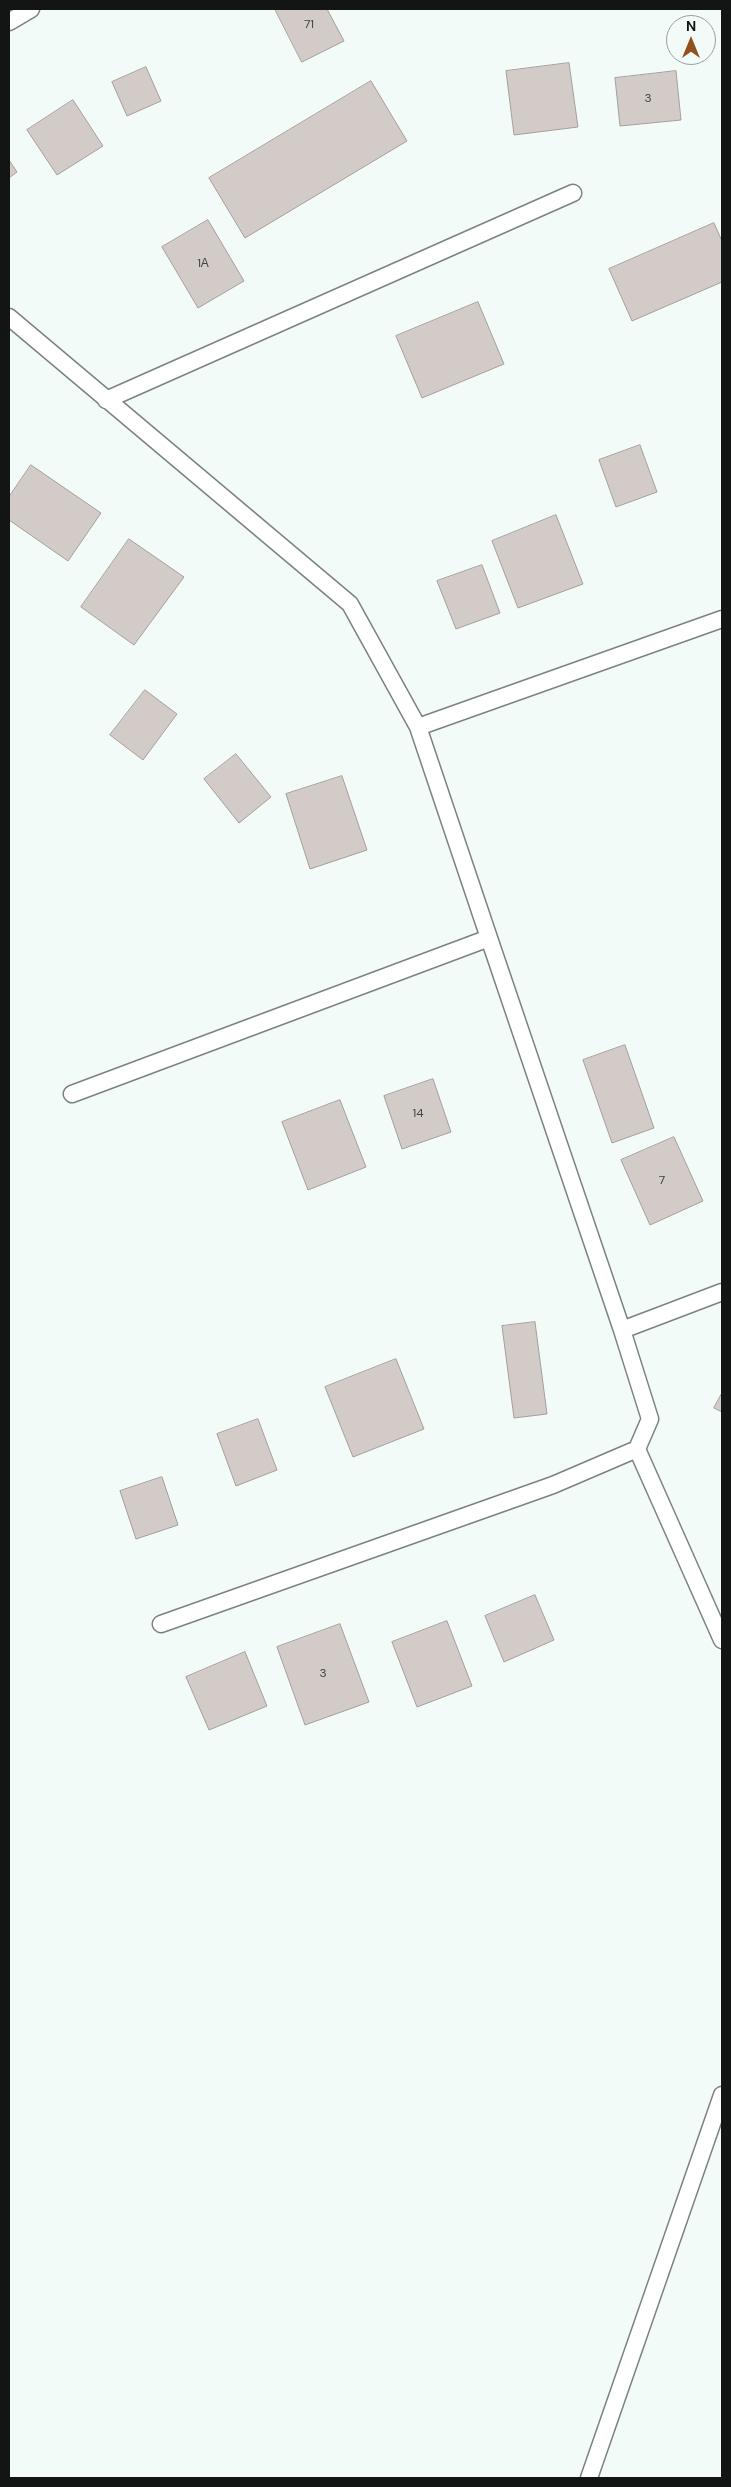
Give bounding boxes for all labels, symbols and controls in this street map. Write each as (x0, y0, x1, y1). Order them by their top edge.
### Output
north arrow (666, 15, 716, 65)
text: N (686, 17, 696, 35)
house number: 71 (304, 18, 314, 32)
house number: 3 (644, 92, 652, 106)
house number: 1А (197, 257, 209, 271)
house number: 14 (412, 1107, 424, 1121)
house number: 7 (659, 1174, 665, 1188)
house number: 3 (319, 1667, 327, 1681)

